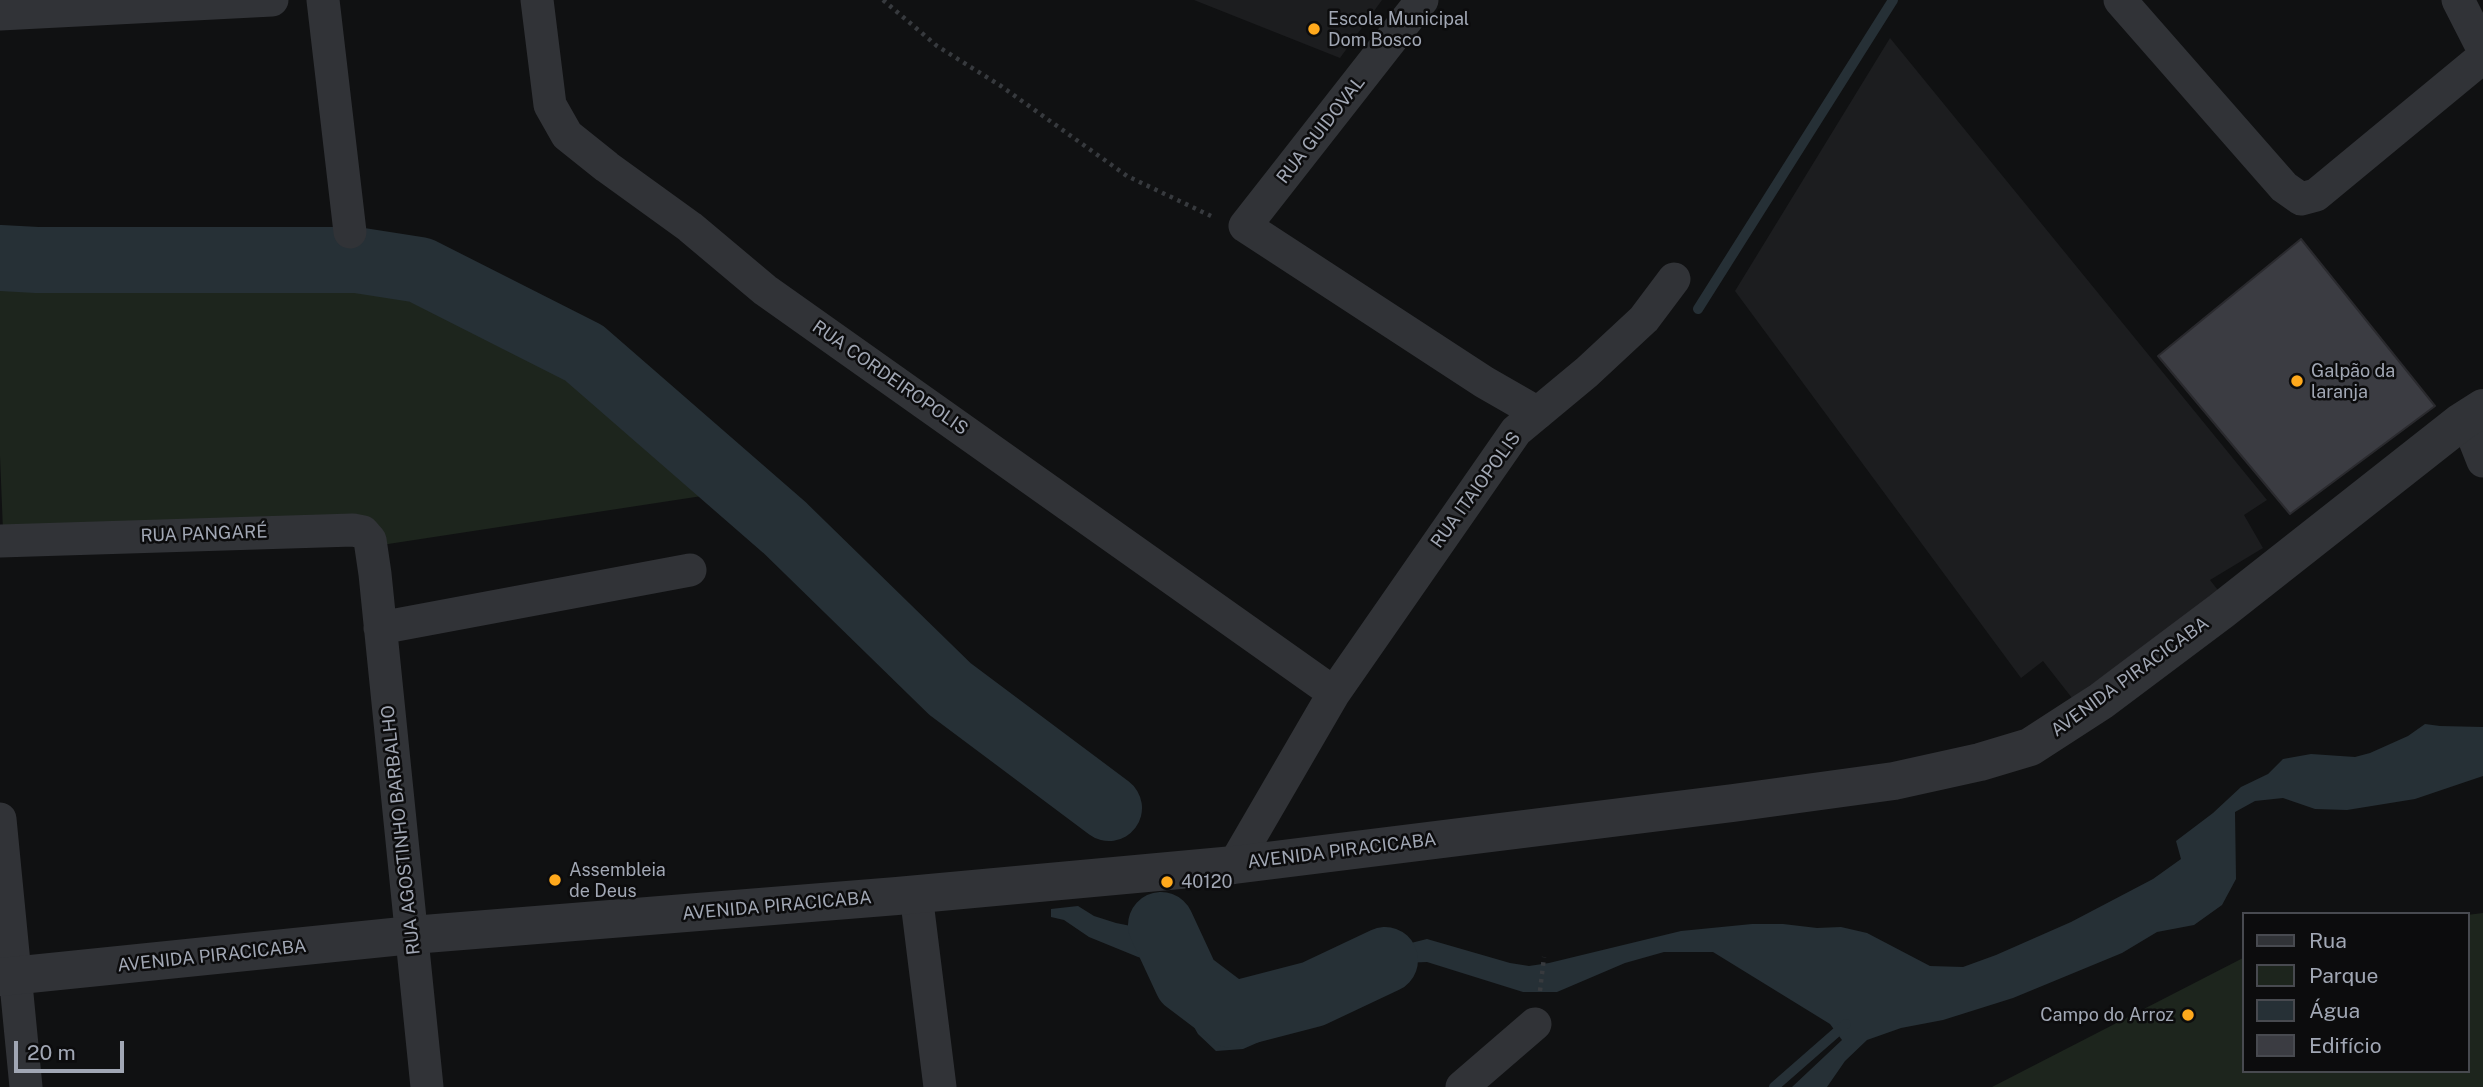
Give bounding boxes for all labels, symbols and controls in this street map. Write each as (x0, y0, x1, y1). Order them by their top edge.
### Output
place label: Escola Municipal Dom Bosco (1328, 8, 1469, 50)
marker: Escola Municipal Dom Bosco (1306, 21, 1322, 37)
street label: RUA GUIDOVAL (1272, 72, 1370, 188)
street label: RUA CORDEIROPOLIS (808, 316, 972, 440)
place label: Galpão da laranja (2311, 360, 2395, 402)
marker: Galpão da laranja (2289, 373, 2305, 389)
street label: RUA ITAIOPOLIS (1427, 428, 1525, 552)
street label: RUA PANGARÉ (140, 521, 268, 547)
street label: AVENIDA PIRACICABA (2047, 612, 2213, 742)
street label: RUA AGOSTINHO BARBALHO (377, 704, 425, 956)
street label: AVENIDA PIRACICABA (1246, 829, 1438, 873)
place label: Assembleia de Deus (569, 859, 666, 902)
place label: 40120 (1181, 871, 1232, 893)
marker: Assembleia de Deus (547, 872, 563, 888)
marker: 40120 (1159, 874, 1175, 890)
street label: AVENIDA PIRACICABA (681, 887, 873, 925)
legend (2242, 912, 2469, 1073)
text: Rua (2309, 928, 2347, 953)
street label: AVENIDA PIRACICABA (116, 935, 308, 977)
text: Parque (2309, 963, 2378, 988)
text: Água (2309, 998, 2360, 1023)
place label: Campo do Arroz (2040, 1004, 2174, 1026)
marker: Campo do Arroz (2180, 1007, 2196, 1023)
scale bar (18, 1028, 128, 1072)
text: Edifício (2309, 1033, 2382, 1058)
text: 20 m (27, 1040, 76, 1065)

